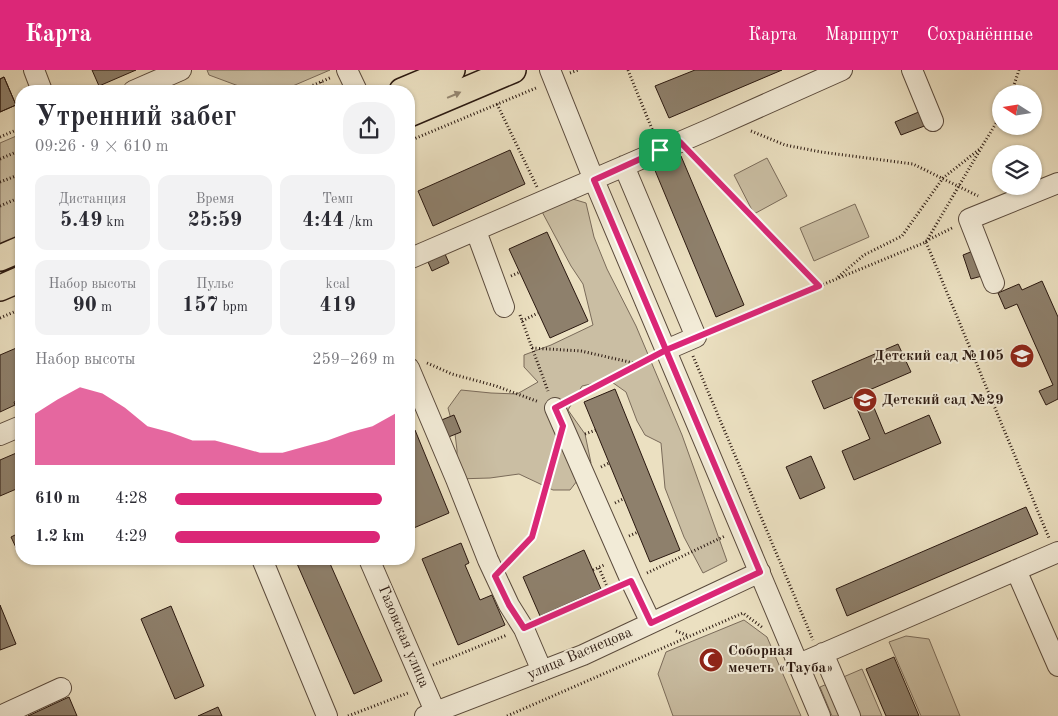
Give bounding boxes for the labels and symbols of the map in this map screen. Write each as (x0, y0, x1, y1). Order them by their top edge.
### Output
north arrow (992, 85, 1042, 135)
one-way arrow (447, 91, 461, 99)
pin (639, 129, 681, 171)
school or university icon: Детский сад №105 (1009, 343, 1035, 369)
place label: Детский сад №105 (874, 349, 1004, 364)
school or university icon: Детский сад №29 (852, 387, 878, 413)
place label: Детский сад №29 (882, 393, 1004, 408)
street label: Газовская улица (375, 584, 431, 691)
street label: улица Васнецова (525, 625, 635, 683)
place label: Соборная мечеть «Тауба» (728, 644, 833, 676)
mosque icon: Соборная мечеть «Тауба» (698, 647, 724, 673)

